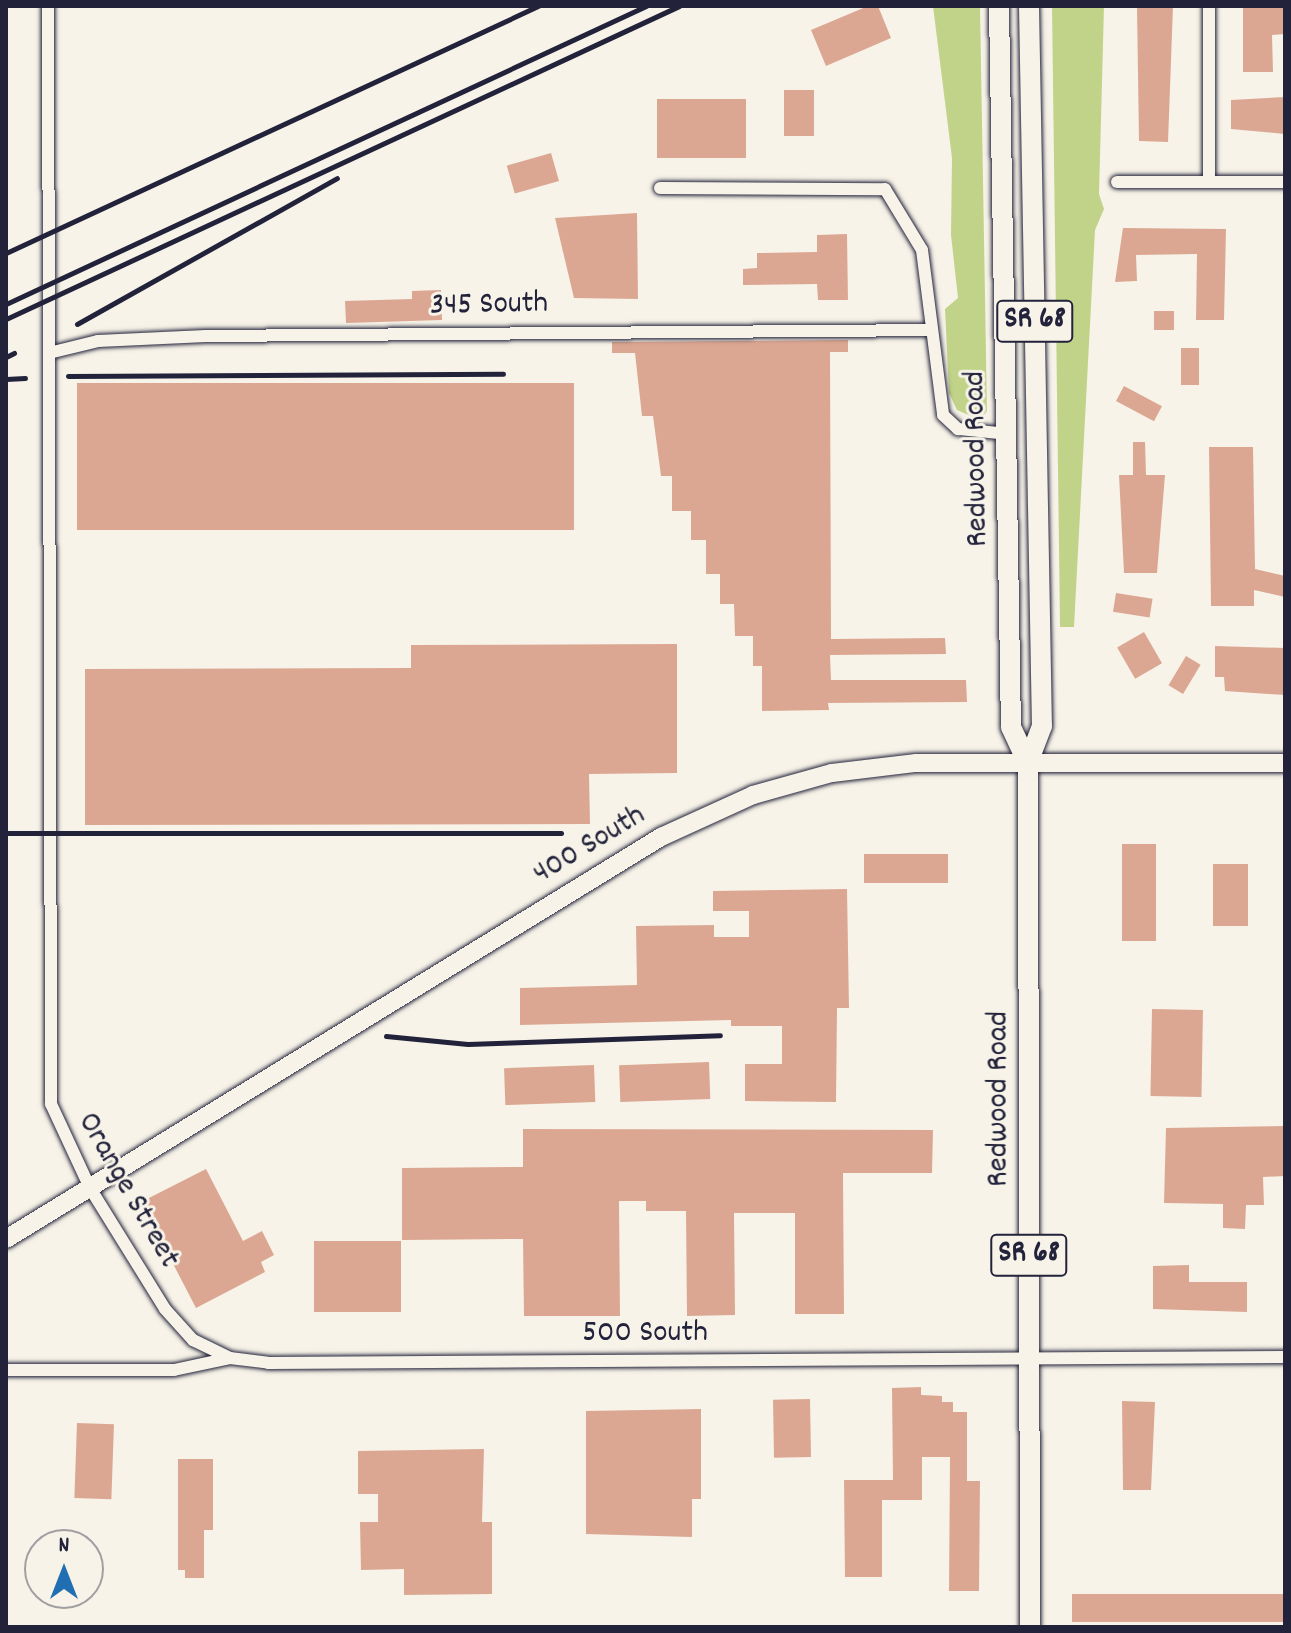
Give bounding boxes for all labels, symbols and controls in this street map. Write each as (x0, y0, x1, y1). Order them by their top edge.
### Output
street label: 345 South (430, 286, 548, 326)
road number: SR 68 (995, 295, 1075, 347)
street label: Redwood Road (957, 371, 999, 547)
street label: 400 South (527, 798, 653, 894)
street label: Redwood Road (981, 1011, 1019, 1187)
street label: Orange Street (67, 1106, 187, 1276)
road number: SR 68 (989, 1229, 1069, 1281)
street label: 500 South (582, 1315, 708, 1353)
north arrow (24, 1529, 104, 1609)
text: N (59, 1531, 69, 1562)

